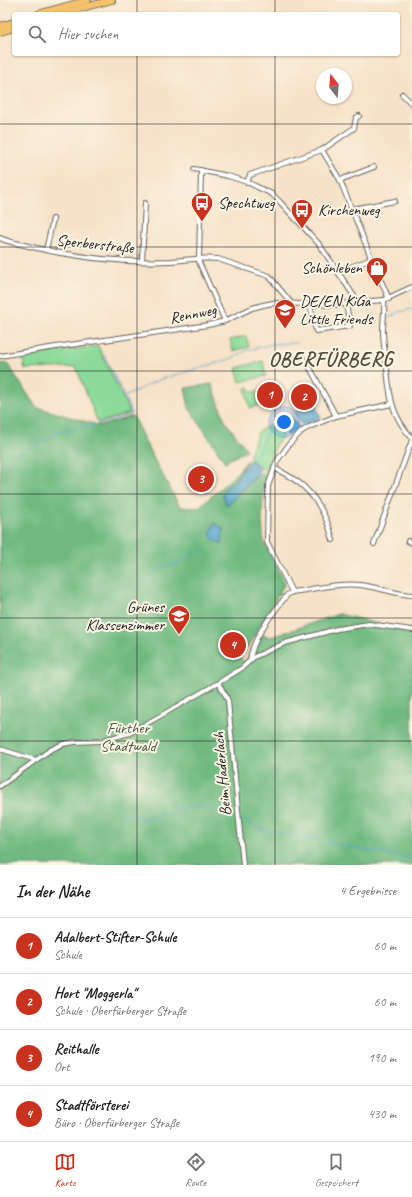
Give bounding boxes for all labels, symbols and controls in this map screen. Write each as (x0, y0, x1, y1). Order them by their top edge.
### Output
search box (12, 12, 400, 56)
icon: search (26, 23, 48, 45)
text: Hier suchen (58, 25, 118, 44)
north arrow (316, 68, 352, 104)
bus stop icon: Spechtweg (189, 190, 215, 223)
place label: Spechtweg (218, 193, 276, 213)
bus stop icon: Kirchenweg (289, 197, 315, 230)
place label: Kirchenweg (318, 200, 381, 220)
street label: Sperberstraße (55, 230, 136, 258)
shop icon: Schönleben (364, 255, 390, 288)
place label: Schönleben (301, 258, 363, 278)
place label: DE/EN KiGa Little Friends (300, 291, 374, 329)
school or university icon: DE/EN KiGa Little Friends (272, 297, 298, 330)
street label: Rennweg (168, 299, 219, 328)
district label: OBERFÜRBERG (269, 347, 395, 372)
pin: 1 (257, 380, 283, 410)
pin: 2 (291, 382, 317, 412)
your location (274, 412, 294, 432)
pin: 3 (188, 464, 214, 494)
place label: Grünes Klassenzimmer (86, 597, 166, 635)
school or university icon: Grünes Klassenzimmer (166, 603, 192, 636)
pin: 4 (220, 630, 246, 660)
park label: Fürther Stadtwald (100, 718, 159, 756)
street label: Beim Haderlach (208, 730, 236, 817)
text: In der Nähe (16, 881, 89, 902)
text: 4 Ergebnisse (340, 883, 396, 899)
text: Adalbert-Stifter-Schule (54, 928, 176, 947)
text: 1 (26, 938, 32, 954)
text: 60 m (374, 938, 396, 954)
text: Schule (54, 947, 82, 963)
text: Hort "Moggerla" (54, 984, 136, 1003)
text: 2 (26, 994, 32, 1010)
text: 60 m (374, 994, 396, 1010)
text: Schule · Oberfürberger Straße (54, 1003, 186, 1019)
text: Reithalle (54, 1040, 99, 1059)
text: 3 (26, 1050, 32, 1066)
text: 190 m (368, 1050, 396, 1066)
text: Ort (54, 1059, 69, 1075)
text: Stadtförsterei (54, 1096, 128, 1115)
text: 4 (26, 1106, 32, 1122)
text: 430 m (368, 1106, 396, 1122)
text: Büro · Oberfürberger Straße (54, 1115, 179, 1131)
tab: Karte (54, 1151, 76, 1189)
tab: Route (185, 1151, 207, 1189)
tab: Gespeichert (315, 1151, 358, 1189)

